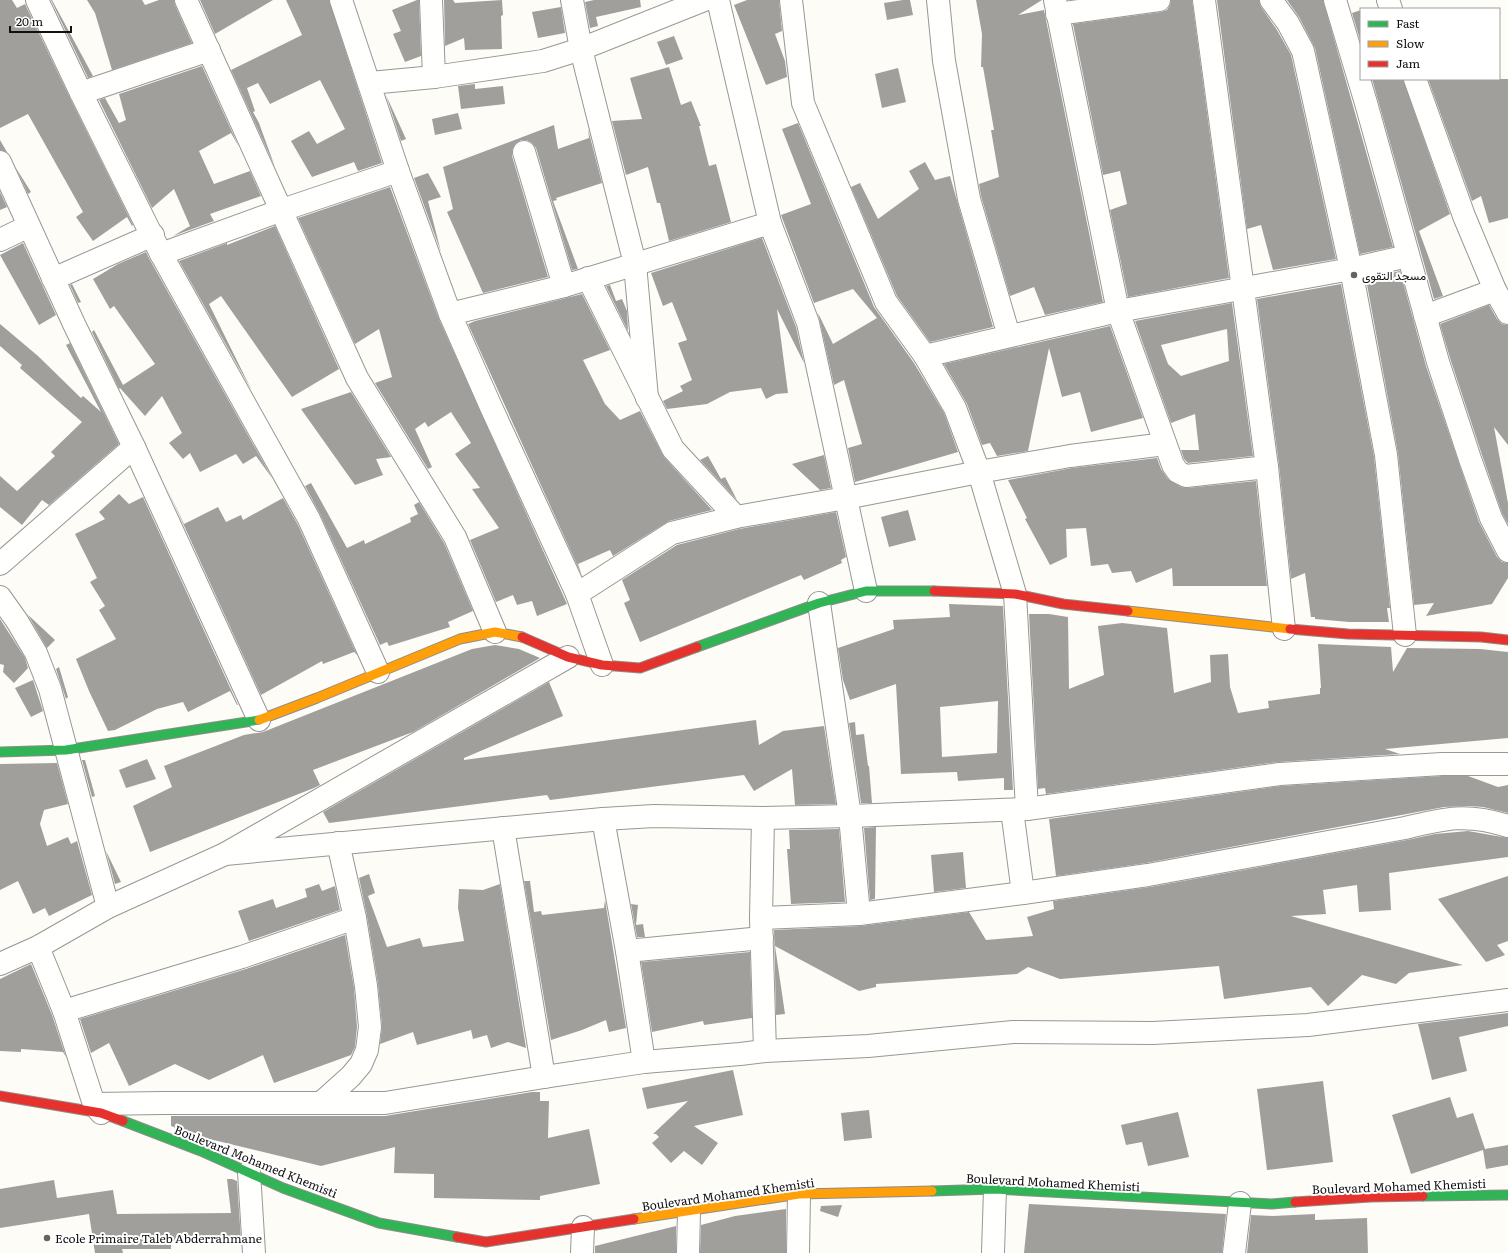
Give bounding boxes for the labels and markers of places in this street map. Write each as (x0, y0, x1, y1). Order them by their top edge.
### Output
place label: مسجد التقوى (1362, 266, 1426, 284)
marker: مسجد التقوى (1349, 270, 1359, 280)
place label: Ecole Primaire Taleb Abderrahmane (55, 1229, 262, 1247)
marker: Ecole Primaire Taleb Abderrahmane (42, 1233, 52, 1243)

